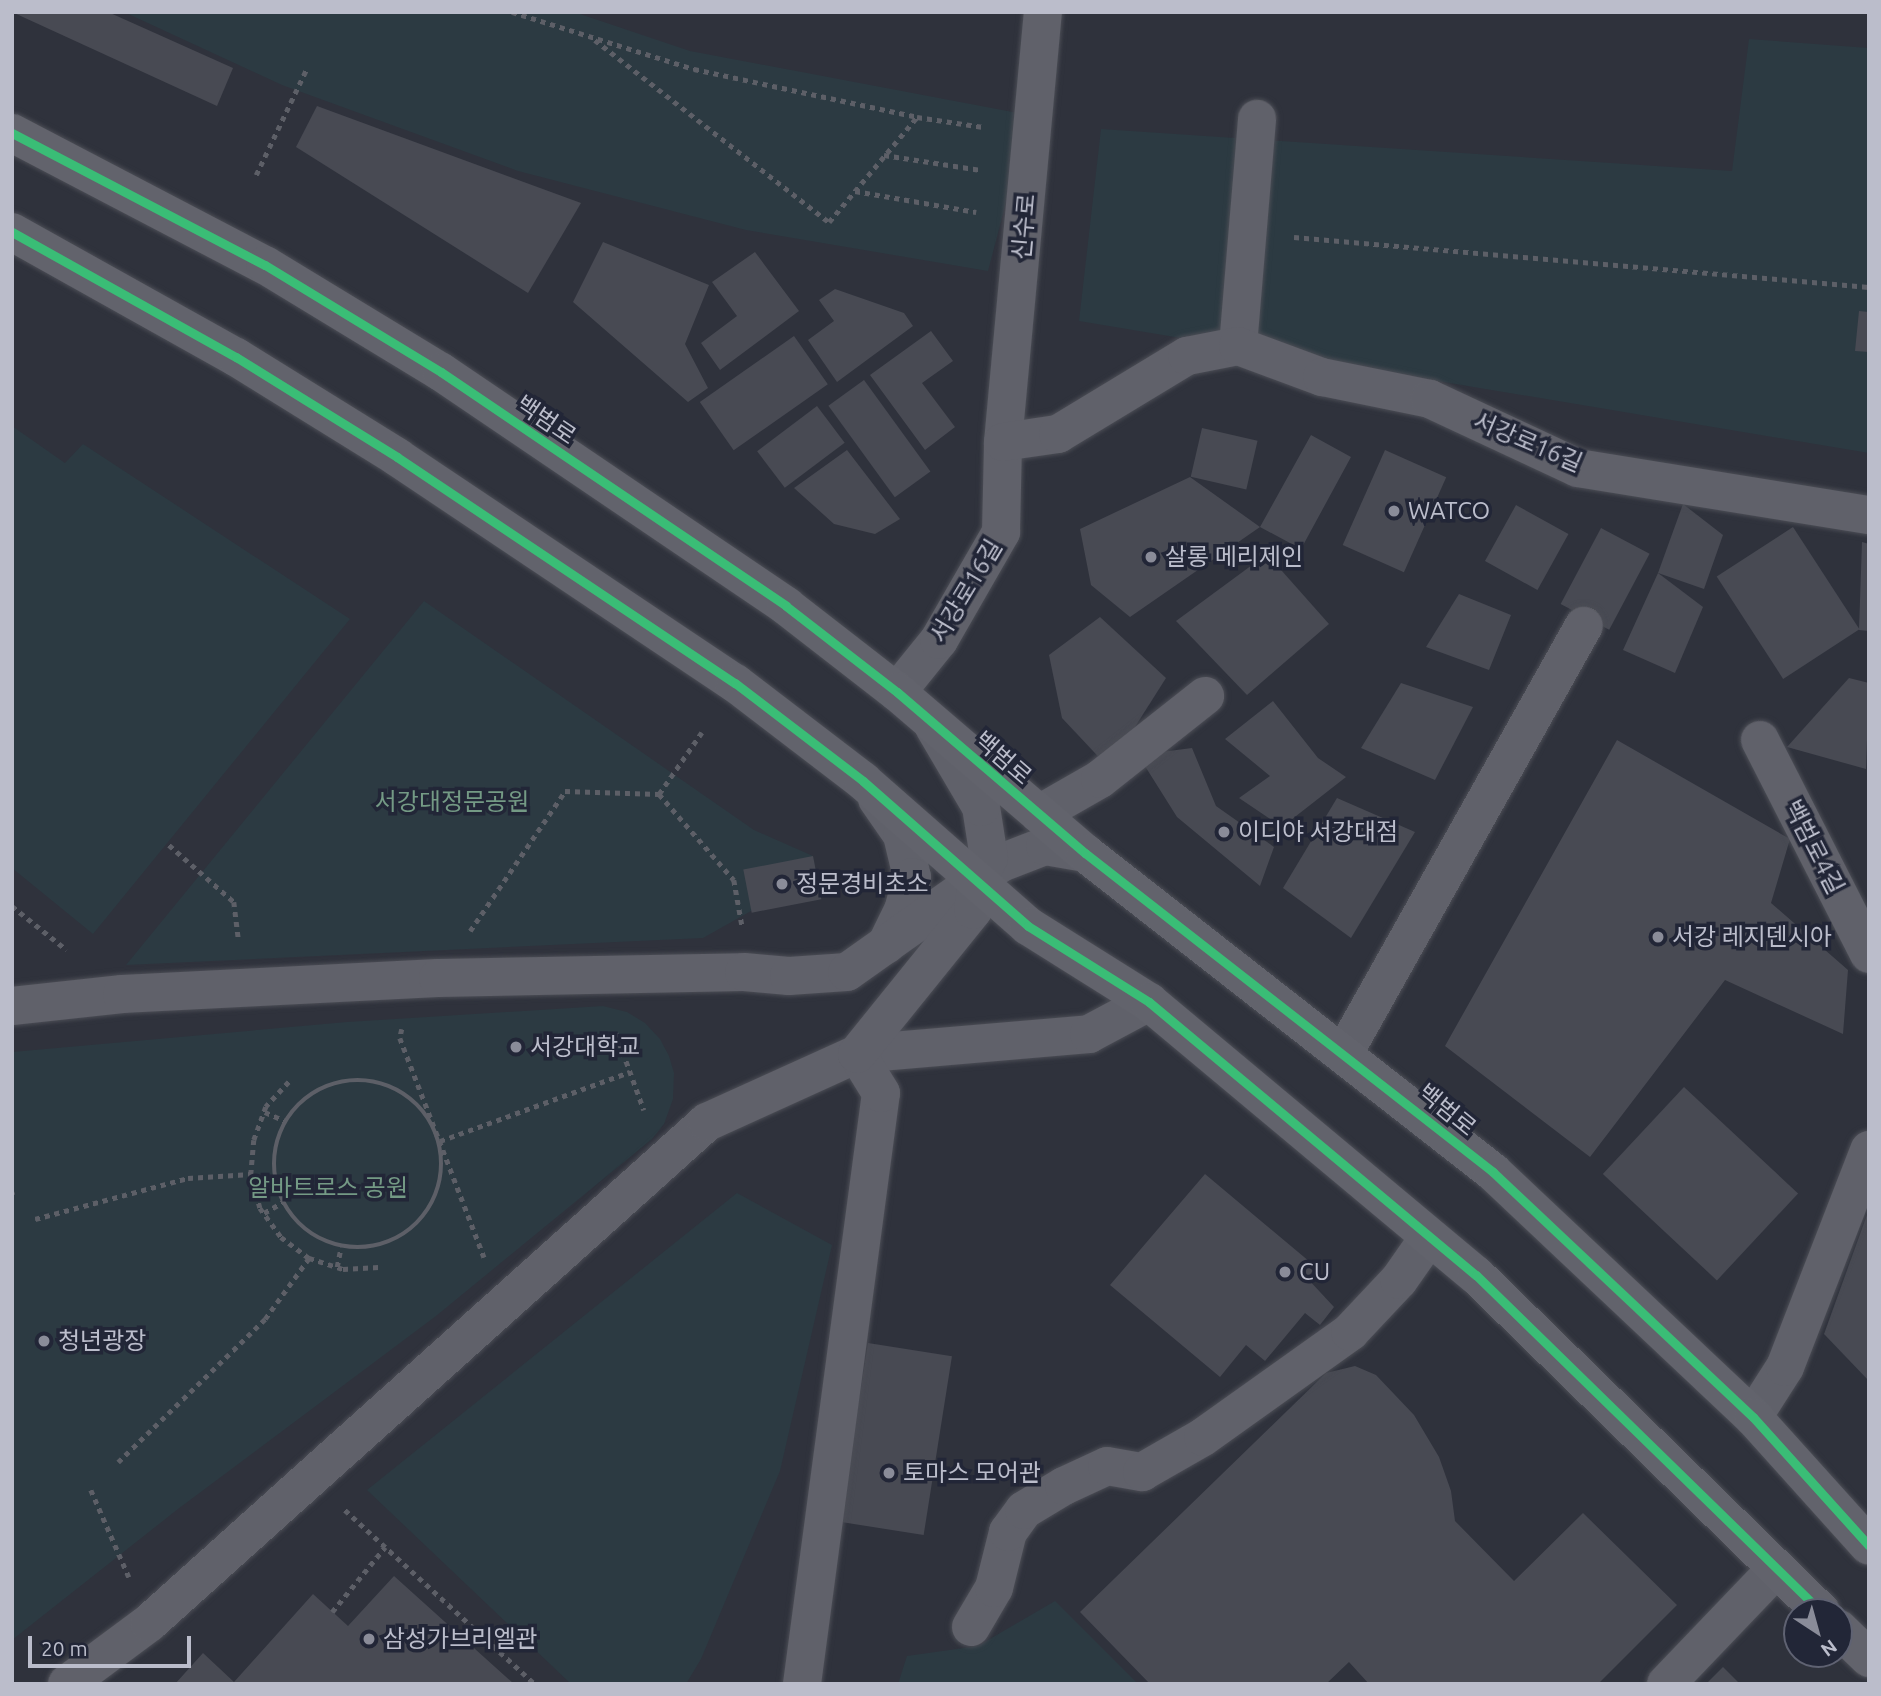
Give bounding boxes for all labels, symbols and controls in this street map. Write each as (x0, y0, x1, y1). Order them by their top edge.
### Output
street label: 신수로 (1007, 193, 1041, 261)
street label: 백범로 (510, 390, 582, 450)
street label: 서강로16길 (1469, 406, 1587, 478)
place label: WATCO (1408, 497, 1490, 525)
marker: WATCO (1386, 503, 1402, 519)
street label: 서강로16길 (924, 534, 1008, 648)
place label: 살롱 메리제인 (1165, 543, 1303, 571)
marker: 살롱 메리제인 (1143, 549, 1159, 565)
street label: 백범로 (969, 725, 1037, 791)
park label: 서강대정문공원 (375, 788, 529, 816)
street label: 백범로4길 (1778, 795, 1850, 899)
place label: 이디야 서강대점 (1238, 818, 1398, 846)
marker: 이디야 서강대점 (1216, 824, 1232, 840)
place label: 정문경비초소 (796, 870, 928, 898)
marker: 정문경비초소 (774, 876, 790, 892)
place label: 서강 레지덴시아 (1672, 923, 1832, 951)
marker: 서강 레지덴시아 (1650, 929, 1666, 945)
place label: 서강대학교 (530, 1033, 640, 1061)
marker: 서강대학교 (508, 1039, 524, 1055)
street label: 백범로 (1412, 1078, 1482, 1142)
park label: 알바트로스 공원 (248, 1174, 408, 1202)
place label: CU (1299, 1258, 1330, 1286)
marker: CU (1277, 1264, 1293, 1280)
place label: 청년광장 (58, 1327, 146, 1355)
marker: 청년광장 (36, 1333, 52, 1349)
place label: 토마스 모어관 (903, 1459, 1041, 1487)
marker: 토마스 모어관 (881, 1465, 897, 1481)
north arrow (1783, 1598, 1853, 1668)
scale bar (32, 1622, 194, 1666)
place label: 삼성가브리엘관 (383, 1625, 538, 1653)
marker: 삼성가브리엘관 (361, 1631, 377, 1647)
text: N (1817, 1635, 1841, 1661)
text: 20 m (41, 1636, 88, 1660)

